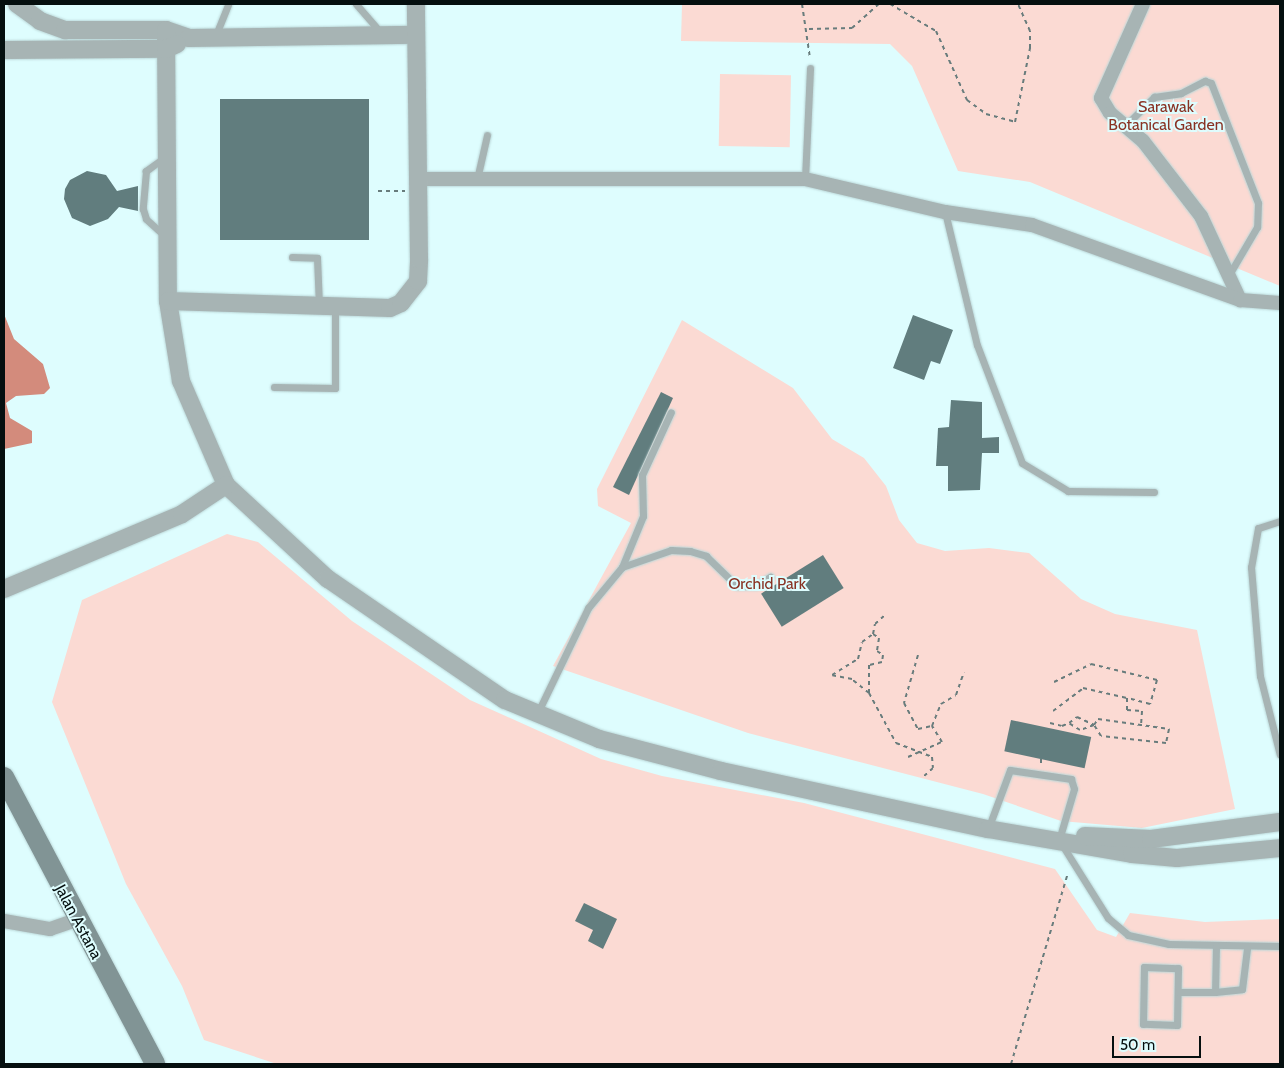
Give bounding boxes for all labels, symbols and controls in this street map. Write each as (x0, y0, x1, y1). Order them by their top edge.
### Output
park label: Sarawak Botanical Garden (1108, 97, 1224, 135)
park label: Orchid Park (728, 574, 806, 594)
street label: Jalan Astana (50, 881, 106, 963)
scale bar (1114, 1026, 1203, 1058)
text: 50 m (1120, 1036, 1155, 1054)

